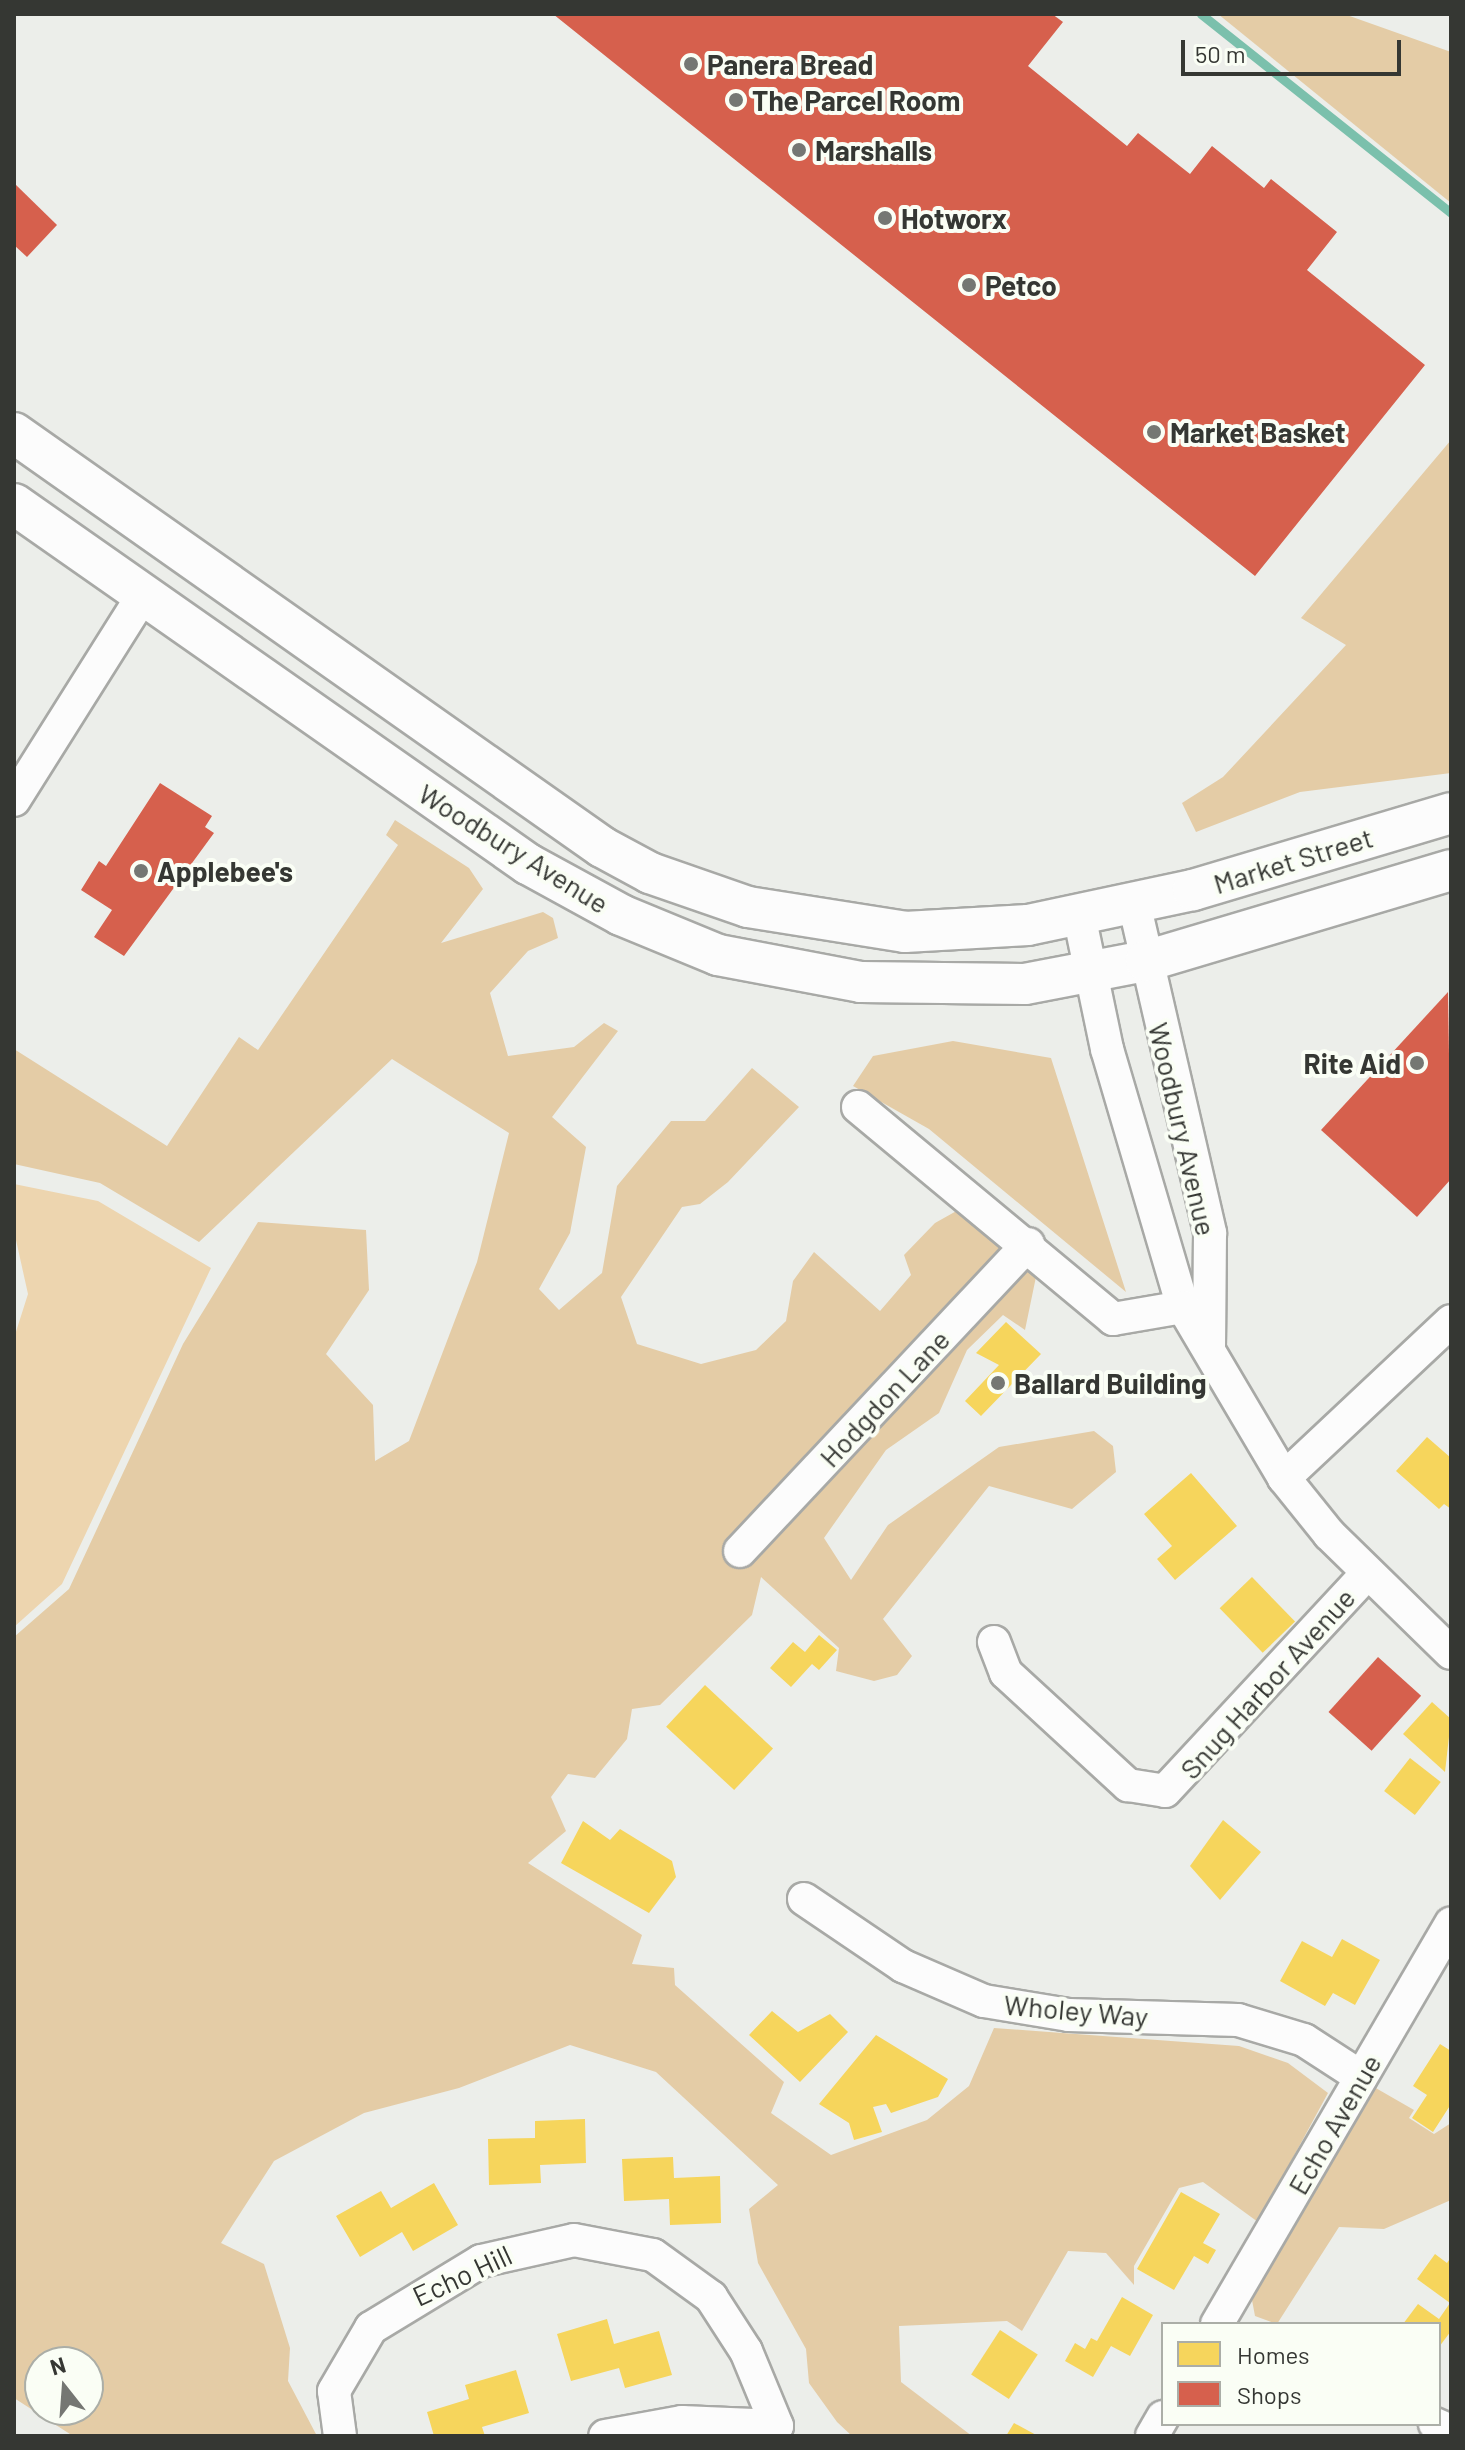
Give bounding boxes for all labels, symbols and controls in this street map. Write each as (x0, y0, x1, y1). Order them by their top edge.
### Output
scale bar (1185, 24, 1405, 74)
text: 50 m (1195, 39, 1246, 68)
place label: Panera Bread (707, 47, 873, 81)
marker: Panera Bread (682, 55, 700, 73)
place label: The Parcel Room (752, 83, 960, 117)
marker: The Parcel Room (727, 91, 745, 109)
place label: Marshalls (815, 133, 932, 167)
marker: Marshalls (790, 141, 808, 159)
place label: Hotworx (901, 201, 1007, 235)
marker: Hotworx (876, 209, 894, 227)
place label: Petco (985, 268, 1057, 302)
marker: Petco (960, 276, 978, 294)
place label: Market Basket (1170, 415, 1346, 449)
marker: Market Basket (1145, 423, 1163, 441)
street label: Woodbury Avenue (413, 776, 615, 920)
street label: Market Street (1209, 820, 1377, 900)
place label: Applebee's (157, 854, 293, 888)
marker: Applebee's (132, 862, 150, 880)
street label: Woodbury Avenue (1142, 1019, 1224, 1239)
place label: Rite Aid (1304, 1046, 1401, 1080)
marker: Rite Aid (1408, 1054, 1426, 1072)
street label: Hodgdon Lane (812, 1323, 956, 1473)
place label: Ballard Building (1014, 1366, 1207, 1400)
marker: Ballard Building (989, 1374, 1007, 1392)
street label: Snug Harbor Avenue (1173, 1581, 1361, 1785)
street label: Wholey Way (1003, 1987, 1149, 2033)
street label: Echo Avenue (1280, 2048, 1388, 2200)
street label: Echo Hill (407, 2237, 517, 2313)
legend (1161, 2322, 1441, 2426)
text: Homes (1237, 2340, 1310, 2369)
north arrow (24, 2346, 104, 2426)
text: N (47, 2350, 68, 2380)
text: Shops (1237, 2380, 1302, 2409)

